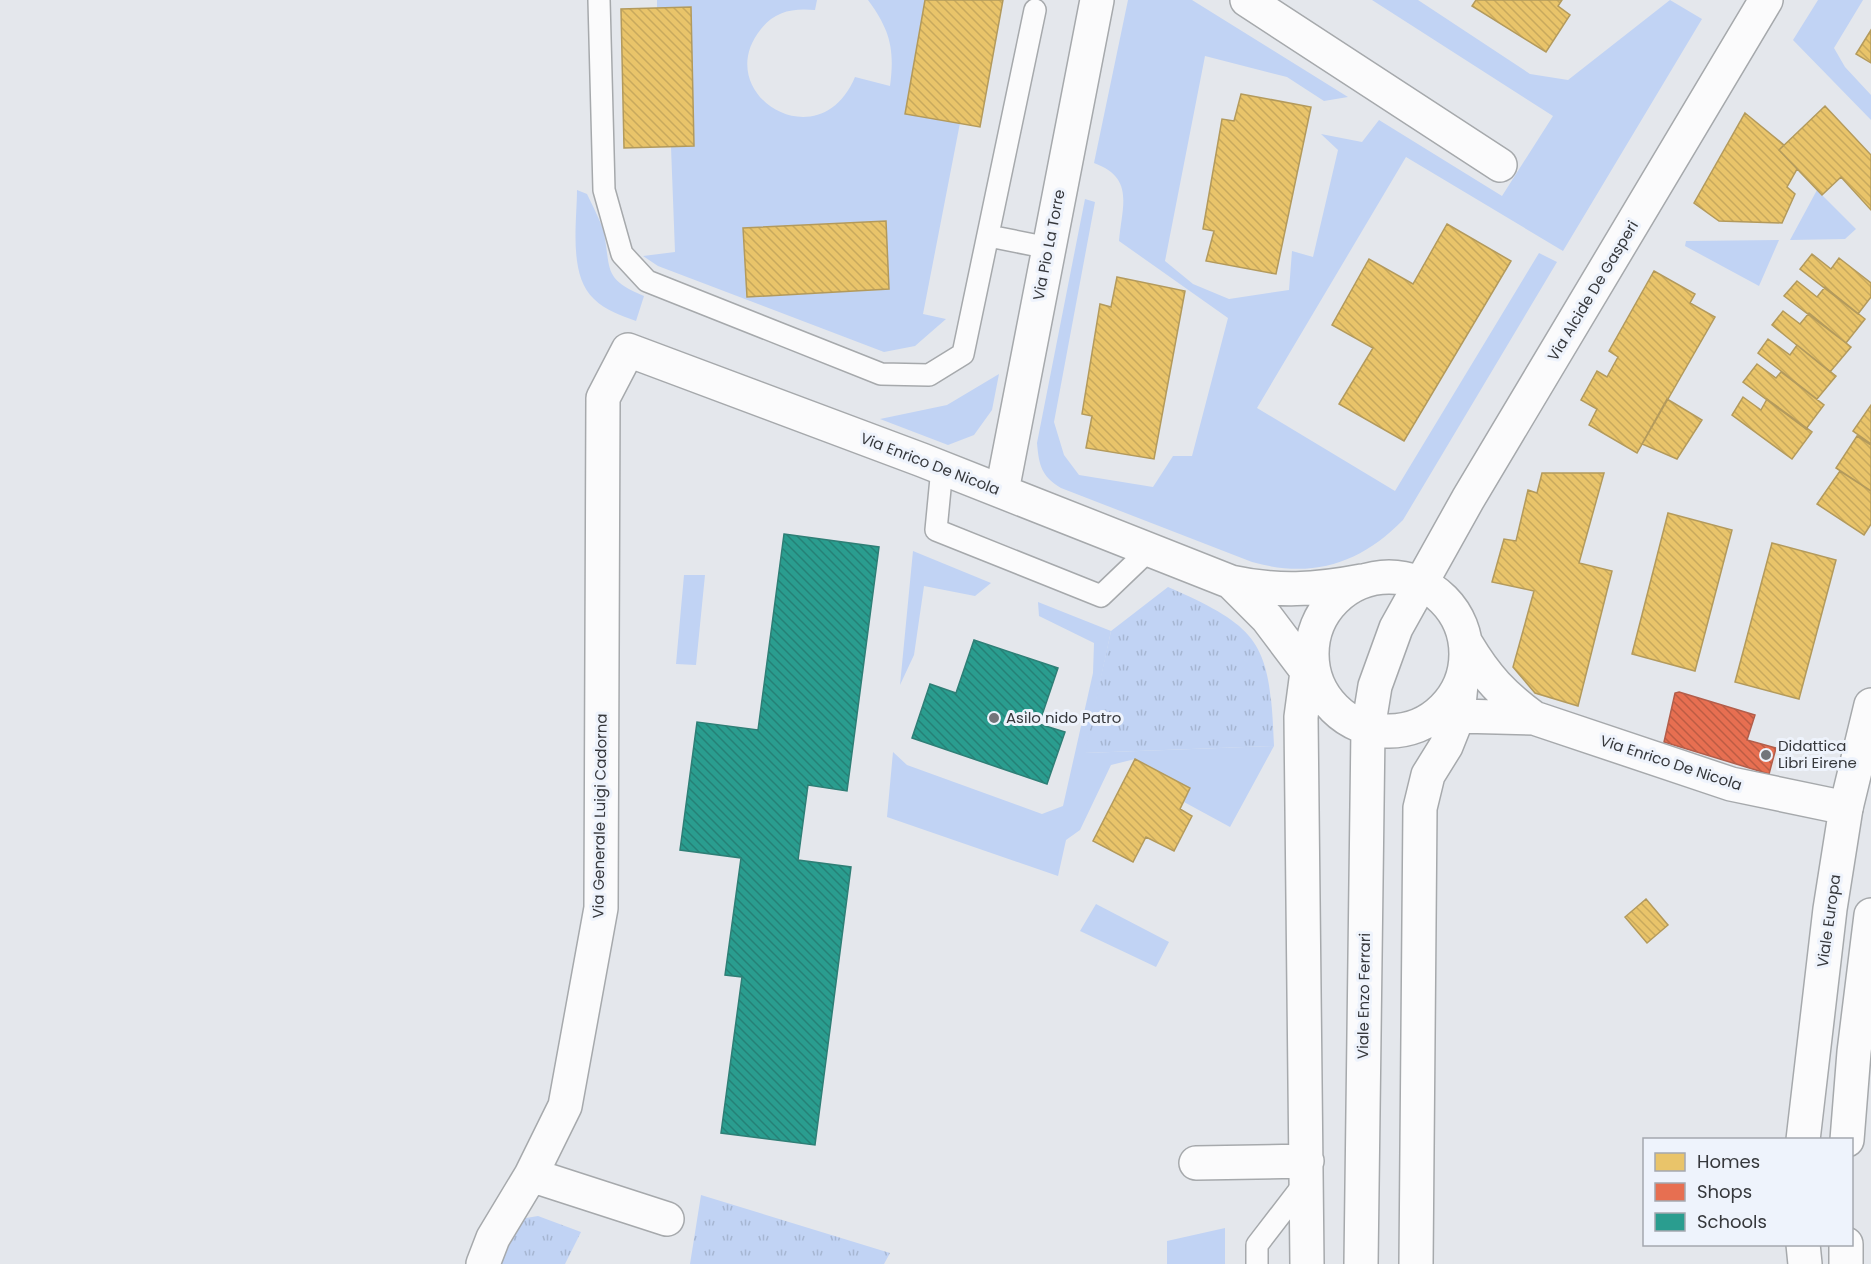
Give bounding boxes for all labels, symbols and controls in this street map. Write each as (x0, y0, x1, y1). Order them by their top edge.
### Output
street label: Via Pio La Torre (1027, 188, 1070, 302)
street label: Via Alcide De Gasperi (1542, 217, 1643, 365)
street label: Via Enrico De Nicola (857, 427, 1003, 500)
place label: Asilo nido Patro (1006, 707, 1121, 728)
marker: Asilo nido Patro (987, 711, 1001, 725)
street label: Via Generale Luigi Cadorna (587, 713, 612, 919)
street label: Via Enrico De Nicola (1598, 730, 1745, 795)
place label: Didattica Libri Eirene (1778, 735, 1857, 773)
marker: Didattica Libri Eirene (1759, 748, 1773, 762)
street label: Viale Europa (1812, 873, 1845, 969)
street label: Viale Enzo Ferrari (1352, 933, 1375, 1059)
legend (1643, 1138, 1853, 1246)
text: Homes (1697, 1149, 1760, 1174)
text: Shops (1697, 1179, 1752, 1204)
text: Schools (1697, 1209, 1767, 1234)

